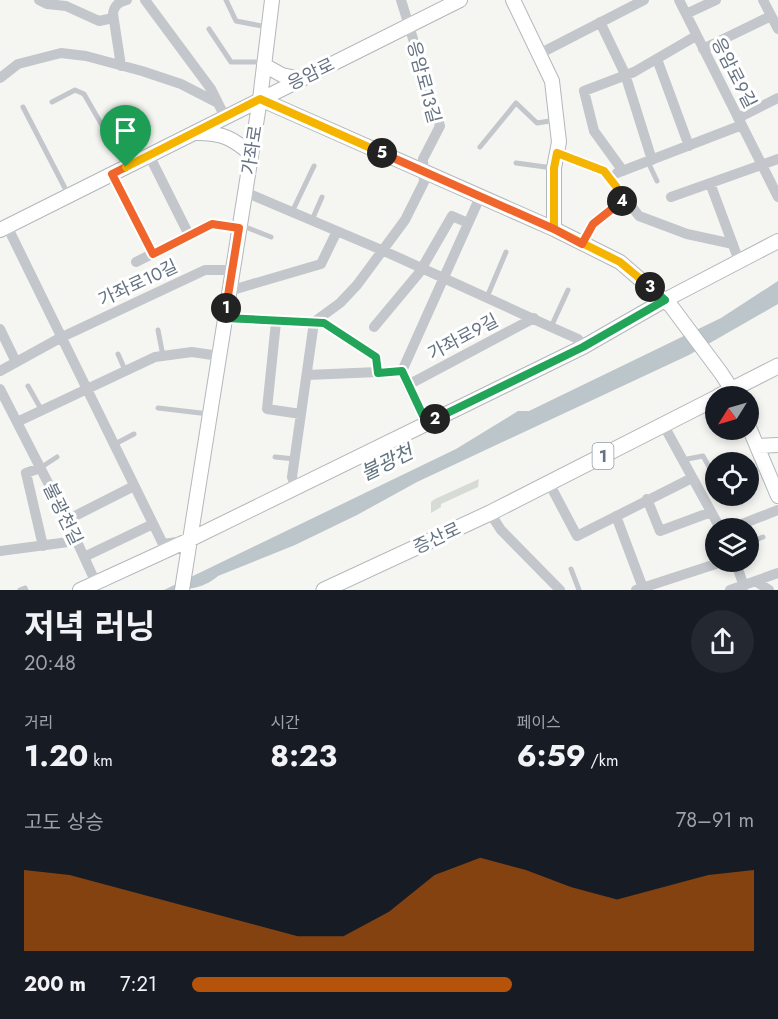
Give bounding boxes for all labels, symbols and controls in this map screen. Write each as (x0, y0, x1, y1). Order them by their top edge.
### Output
street label: 응암로9길 (705, 33, 763, 113)
street label: 응암로13길 (401, 38, 447, 126)
street label: 응암로 (283, 51, 339, 97)
pin (100, 105, 151, 167)
icon: arrive (109, 114, 142, 147)
street label: 가좌로 (235, 123, 269, 177)
pin: 5 (367, 138, 397, 168)
text: 5 (377, 141, 387, 164)
pin: 4 (607, 186, 637, 216)
text: 4 (616, 189, 628, 212)
street label: 가좌로10길 (94, 253, 182, 313)
pin: 3 (635, 272, 665, 302)
text: 3 (645, 275, 655, 298)
pin: 1 (211, 293, 241, 323)
text: 1 (222, 296, 230, 319)
street label: 가좌로9길 (423, 308, 503, 366)
north arrow (705, 386, 759, 440)
map controls (705, 386, 759, 572)
pin: 2 (420, 404, 450, 434)
text: 2 (430, 407, 440, 430)
water label: 불광천 (356, 437, 420, 488)
road number: 1 (592, 443, 614, 469)
button: locate (705, 452, 759, 506)
street label: 불광천길 (37, 479, 89, 549)
street label: 증산로 (409, 516, 465, 560)
button: layers (705, 518, 759, 572)
text: 저녁 러닝 (24, 603, 155, 650)
button: share (691, 610, 754, 673)
text: 20:48 (24, 649, 76, 678)
text: 거리 (24, 711, 53, 734)
text: 시간 (270, 711, 300, 734)
text: 페이스 (517, 711, 561, 734)
text: 1.20 (24, 734, 88, 777)
text: 8:23 (270, 734, 337, 777)
text: 6:59 (517, 734, 586, 777)
text: km (88, 749, 113, 772)
text: /km (586, 749, 618, 772)
text: 78–91 m (676, 806, 754, 835)
text: 고도 상승 (24, 808, 104, 837)
text: 200 m (24, 970, 86, 999)
text: 7:21 (120, 970, 157, 999)

